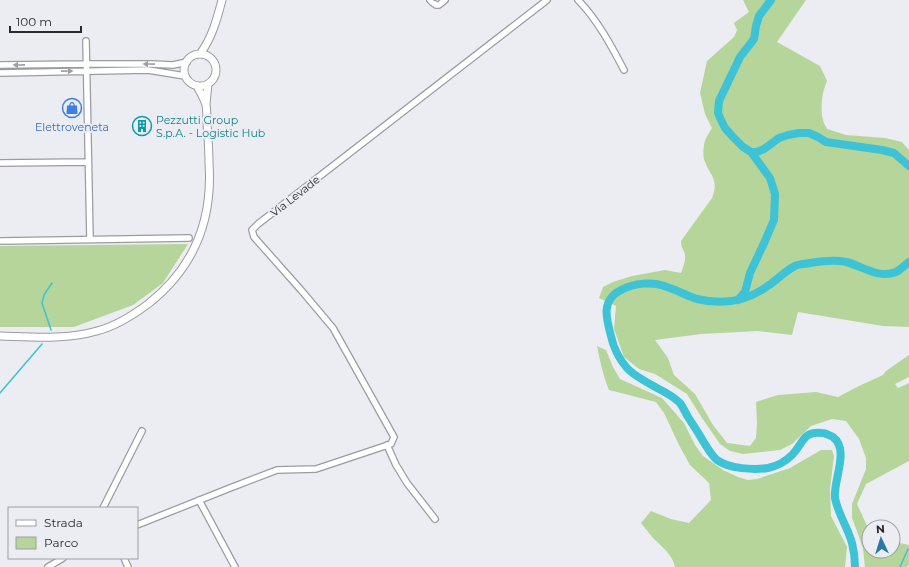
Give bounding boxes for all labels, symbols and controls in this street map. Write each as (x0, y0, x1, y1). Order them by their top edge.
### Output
scale bar (10, 8, 81, 34)
text: 100 m (16, 14, 52, 29)
one-way arrow (142, 61, 155, 67)
one-way arrow (12, 62, 25, 68)
one-way arrow (61, 68, 73, 75)
shop icon: Elettroveneta (61, 97, 83, 119)
place label: Pezzutti Group S.p.A. - Logistic Hub (156, 113, 265, 140)
building icon: Pezzutti Group S.p.A. - Logistic Hub (131, 115, 153, 137)
place label: Elettroveneta (35, 120, 109, 134)
street label: Via Levade (267, 172, 323, 220)
legend (8, 507, 138, 559)
text: Strada (44, 515, 83, 530)
north arrow (861, 519, 901, 559)
text: N (875, 522, 885, 536)
text: Parco (44, 535, 78, 550)

